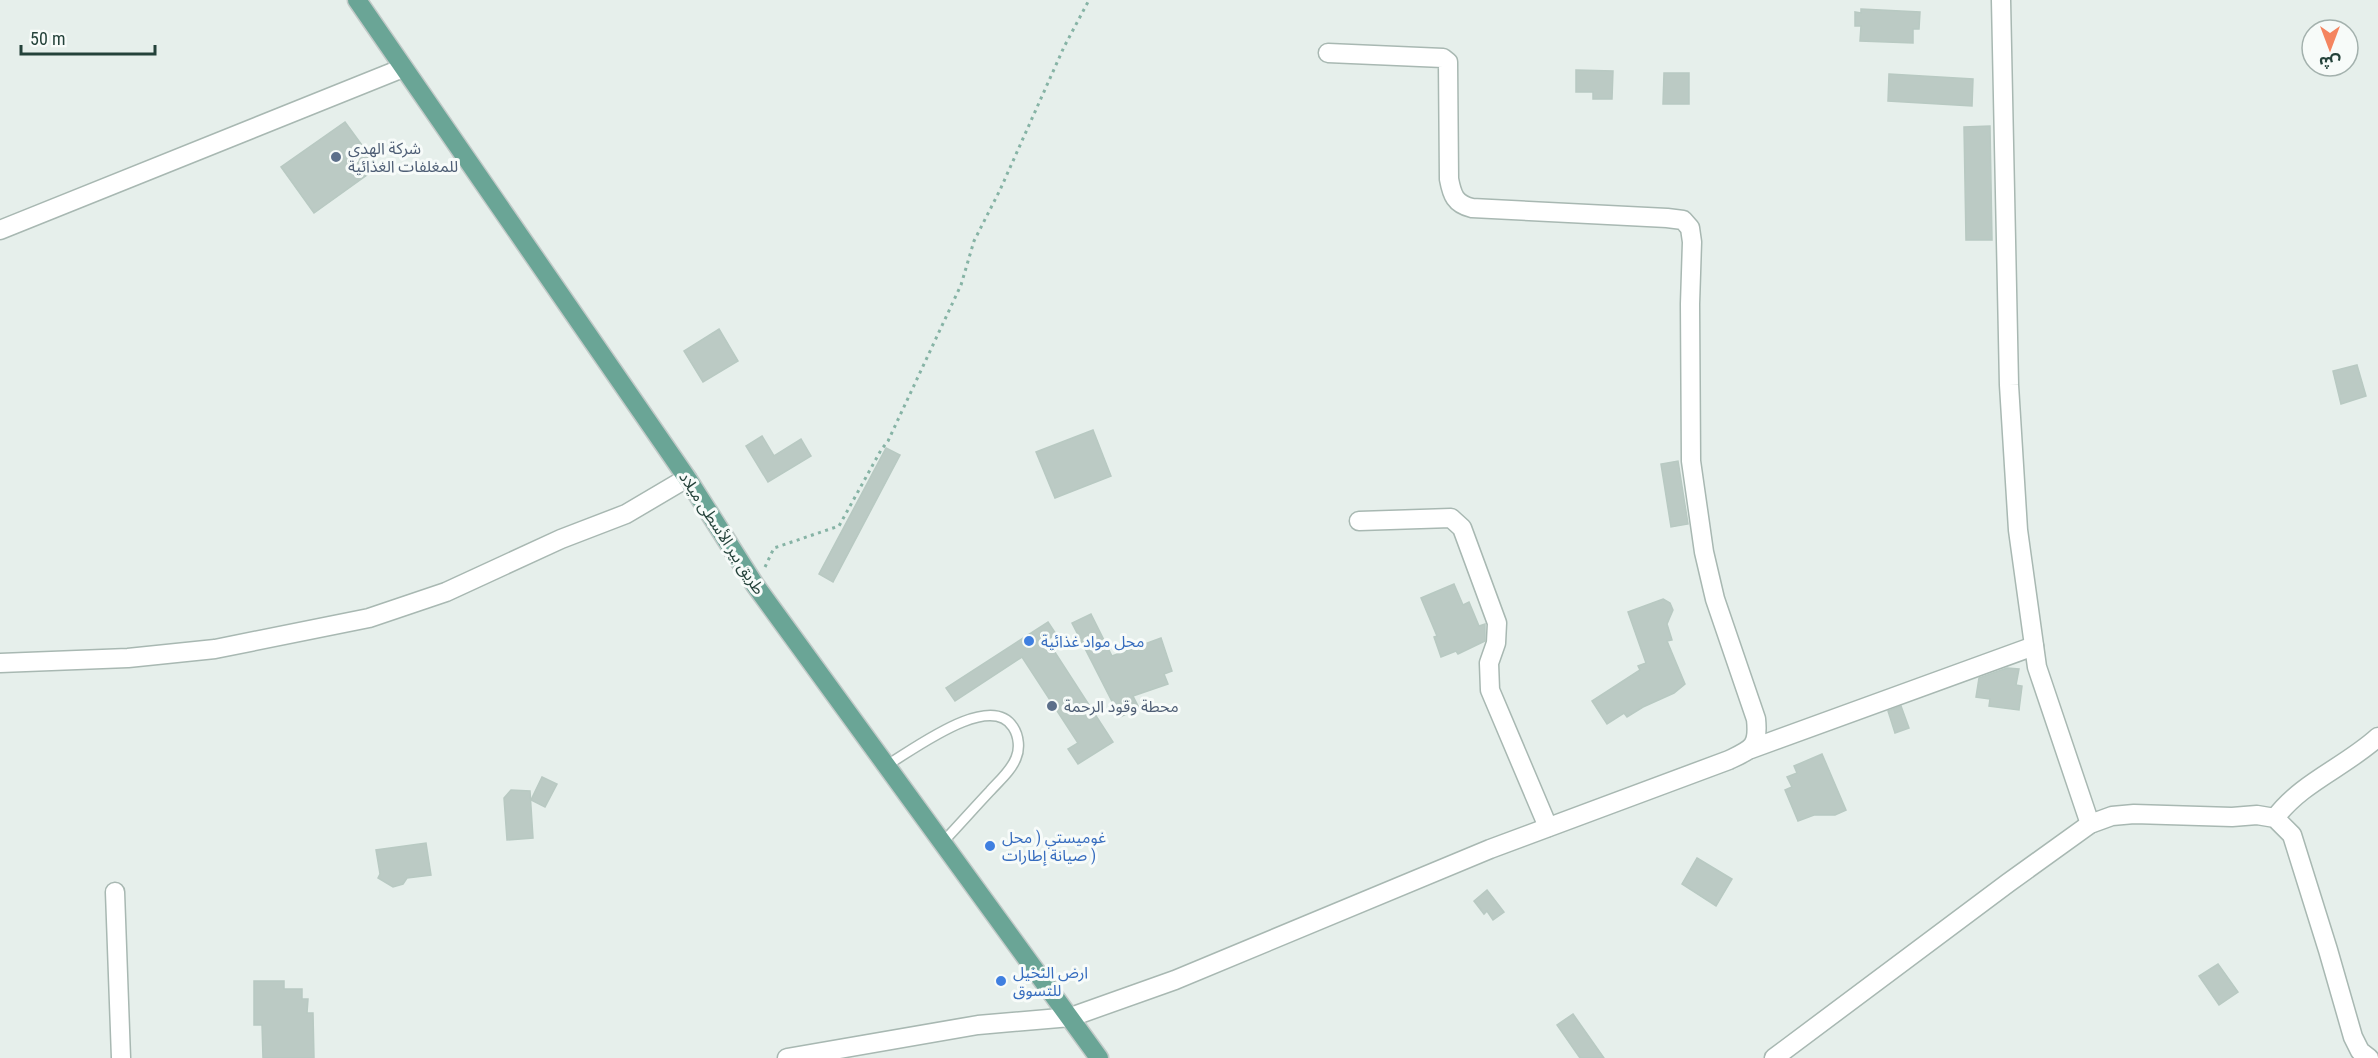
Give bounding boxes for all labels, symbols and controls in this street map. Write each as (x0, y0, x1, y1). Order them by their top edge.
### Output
scale bar (21, 18, 154, 56)
north arrow (2300, 18, 2360, 78)
text: 50 m (30, 28, 65, 49)
text: ش (2319, 53, 2341, 72)
place label: شركة الهدي للمغلفات الغذائية (348, 139, 458, 176)
marker: شركة الهدي للمغلفات الغذائية (329, 150, 343, 164)
street label: طريق بير الأسطى ميلاد (674, 468, 769, 599)
place label: محل مواد غذائية (1041, 632, 1144, 651)
marker: محل مواد غذائية (1022, 634, 1036, 648)
place label: محطة وقود الرحمة (1064, 697, 1179, 716)
marker: محطة وقود الرحمة (1045, 699, 1059, 713)
place label: غوميستي ( محل صيانة إطارات ) (1002, 828, 1106, 866)
marker: غوميستي ( محل صيانة إطارات ) (983, 839, 997, 853)
place label: ارض النخيل للتسوق (1013, 963, 1088, 1000)
marker: ارض النخيل للتسوق (994, 974, 1008, 988)

